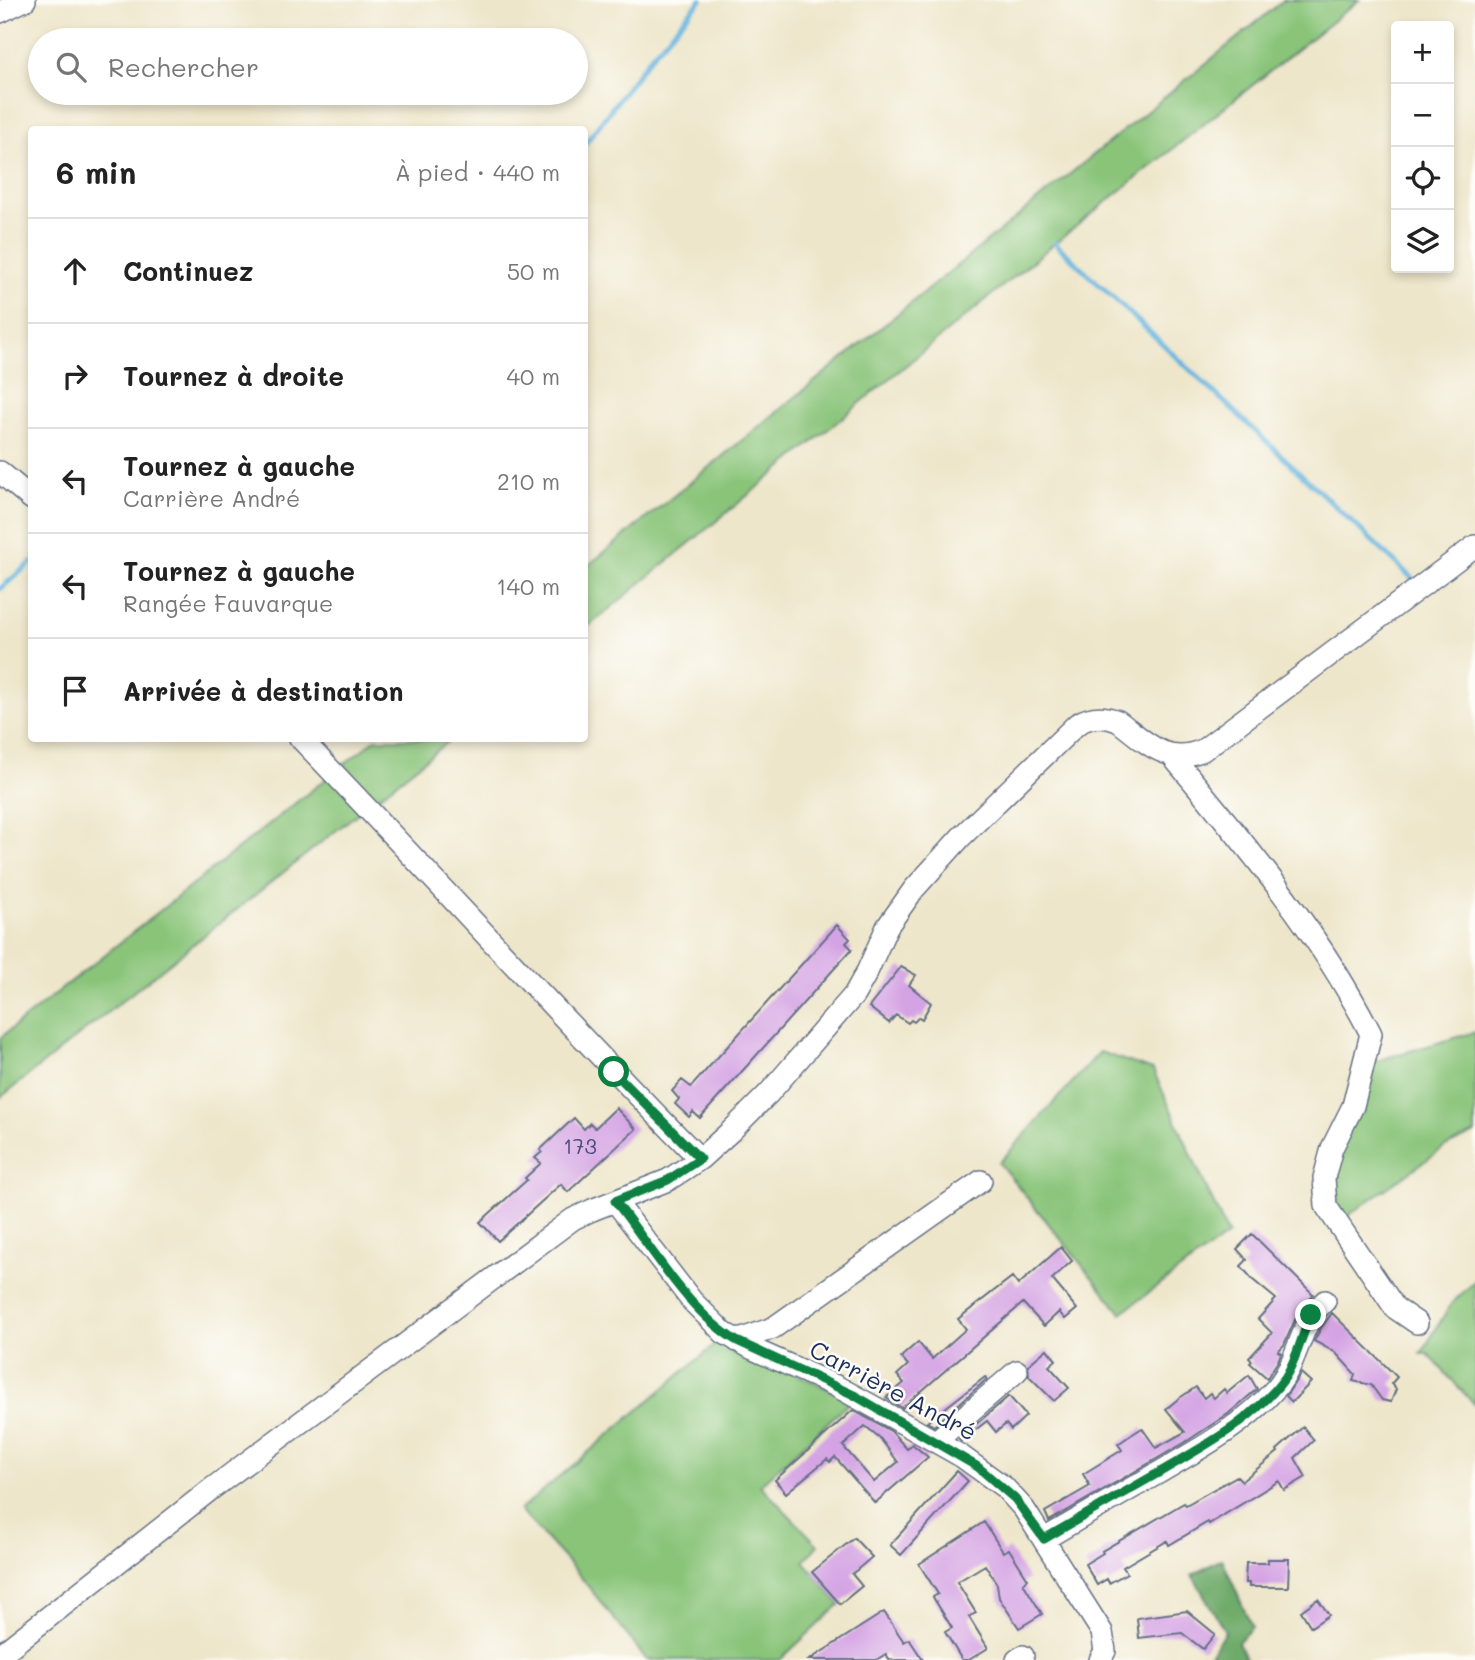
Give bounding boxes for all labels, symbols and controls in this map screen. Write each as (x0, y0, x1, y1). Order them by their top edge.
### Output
map controls (1391, 21, 1454, 273)
button: + (1391, 21, 1454, 84)
search box (28, 28, 588, 105)
icon: search (52, 48, 90, 86)
text: Rechercher (108, 50, 259, 84)
button: − (1391, 84, 1454, 147)
button: locate (1391, 147, 1454, 210)
text: 6 min (56, 152, 136, 192)
text: À pied · 440 m (395, 157, 560, 187)
button: layers (1391, 210, 1454, 273)
icon: ahead (56, 252, 94, 290)
text: Continuez (123, 254, 253, 288)
text: 50 m (507, 256, 560, 286)
icon: right (56, 357, 94, 395)
text: Tournez à droite (123, 359, 344, 393)
text: 40 m (507, 361, 560, 391)
text: Tournez à gauche (123, 449, 355, 483)
icon: left (56, 462, 94, 500)
text: 210 m (497, 466, 560, 496)
text: Carrière André (123, 483, 300, 513)
text: Tournez à gauche (123, 554, 355, 588)
icon: left (56, 567, 94, 605)
text: 140 m (496, 571, 560, 601)
text: Rangée Fauvarque (123, 588, 333, 618)
icon: arrive (56, 672, 94, 710)
text: Arrivée à destination (123, 674, 403, 708)
route start (598, 1056, 629, 1087)
house number: 173 (563, 1132, 597, 1159)
route end (1295, 1299, 1326, 1330)
street label: Carrière André (805, 1333, 983, 1447)

